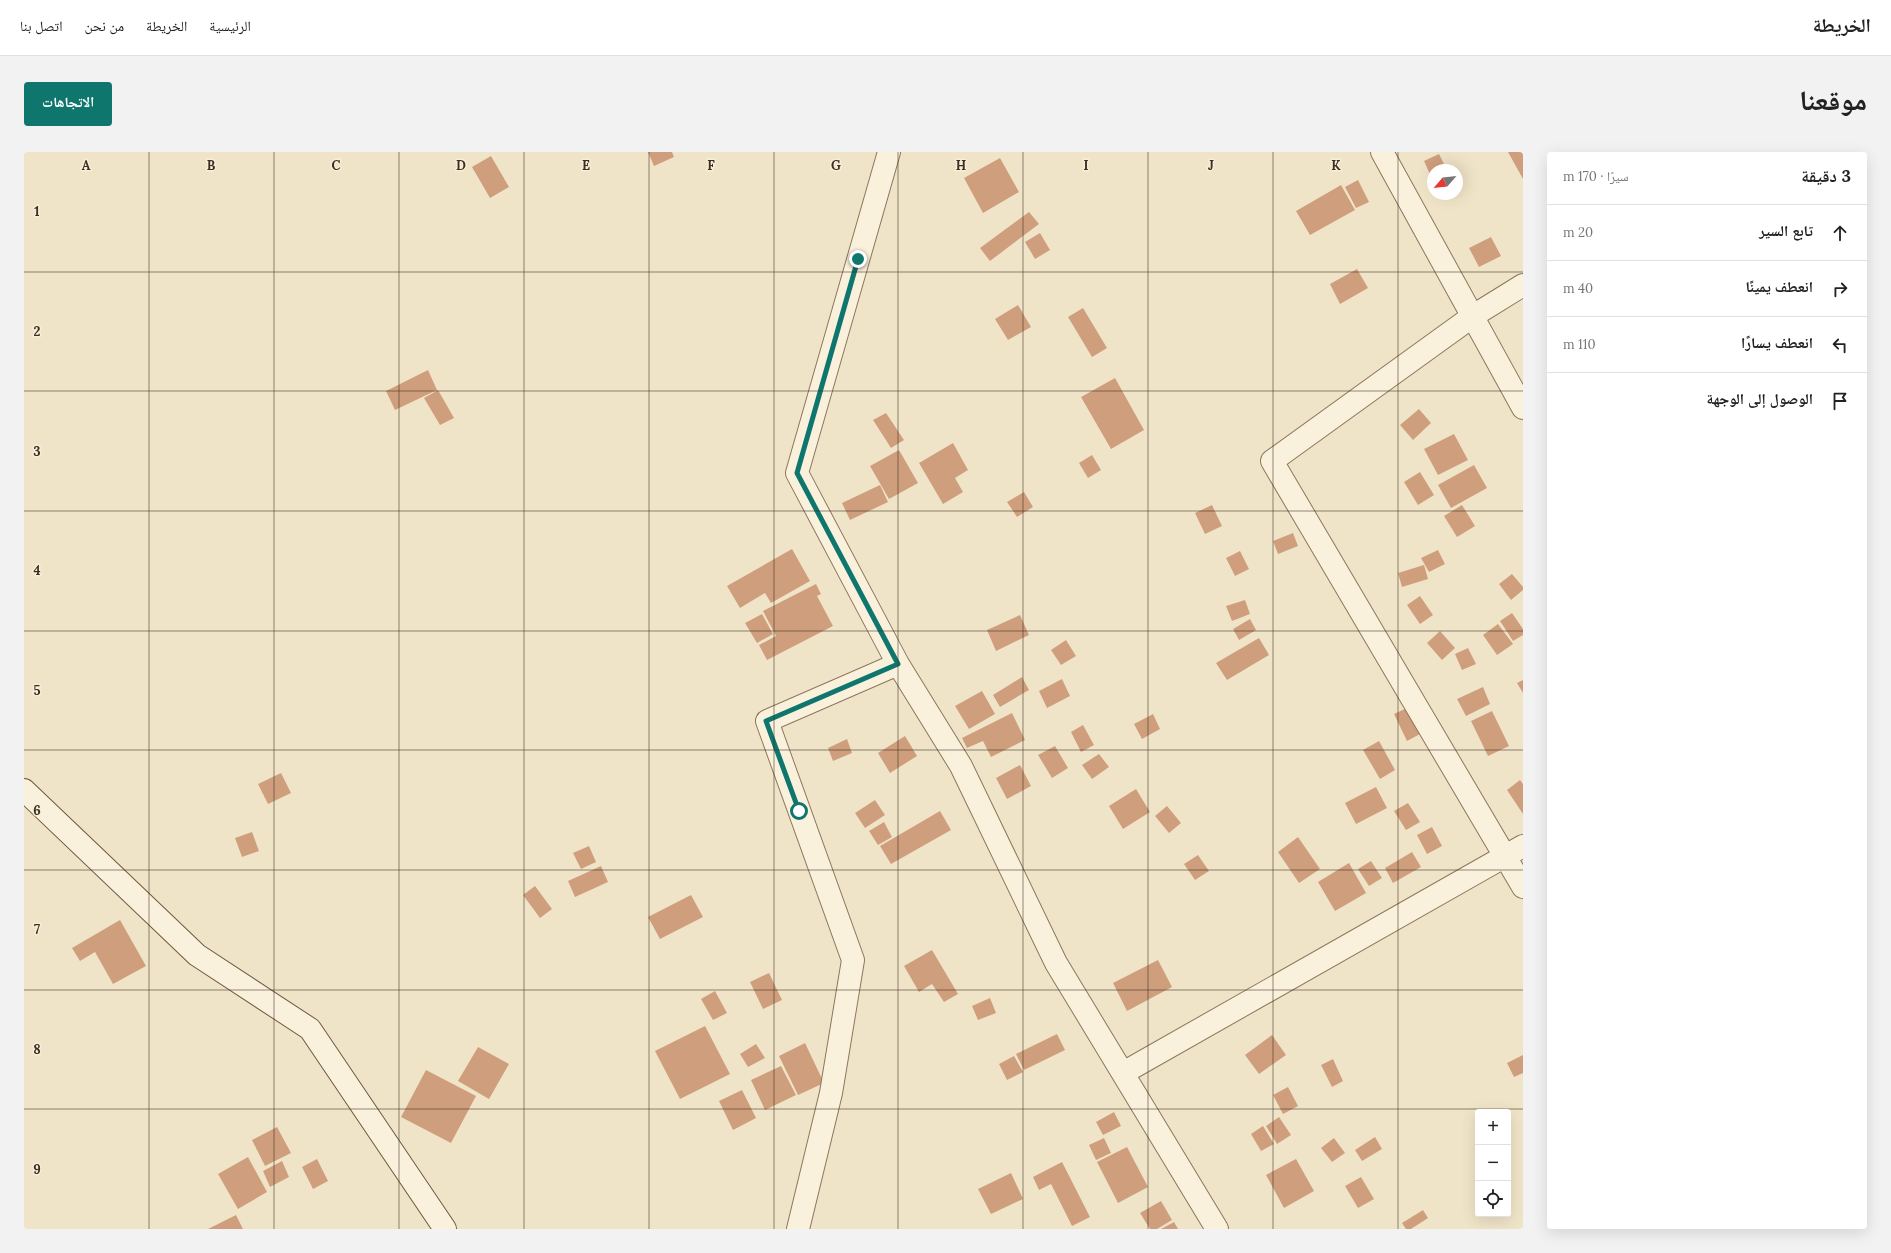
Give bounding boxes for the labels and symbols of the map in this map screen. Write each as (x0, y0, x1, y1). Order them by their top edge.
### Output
text: A (82, 157, 91, 174)
text: B (207, 157, 216, 174)
text: C (332, 157, 341, 174)
text: D (456, 157, 466, 174)
text: E (582, 157, 590, 174)
text: F (707, 157, 715, 174)
text: G (831, 157, 841, 174)
text: H (956, 157, 966, 174)
text: I (1083, 157, 1089, 174)
text: J (1208, 157, 1214, 174)
text: K (1331, 157, 1341, 174)
north arrow (1427, 164, 1463, 200)
text: 1 (34, 203, 40, 220)
route end (849, 250, 867, 268)
text: 2 (34, 323, 41, 340)
text: 3 (33, 443, 41, 460)
text: 4 (33, 562, 41, 579)
text: 5 (33, 682, 41, 699)
text: 6 (33, 802, 41, 819)
route start (790, 802, 808, 820)
text: 7 (34, 921, 40, 938)
text: 8 (33, 1041, 41, 1058)
text: 9 (33, 1161, 41, 1178)

